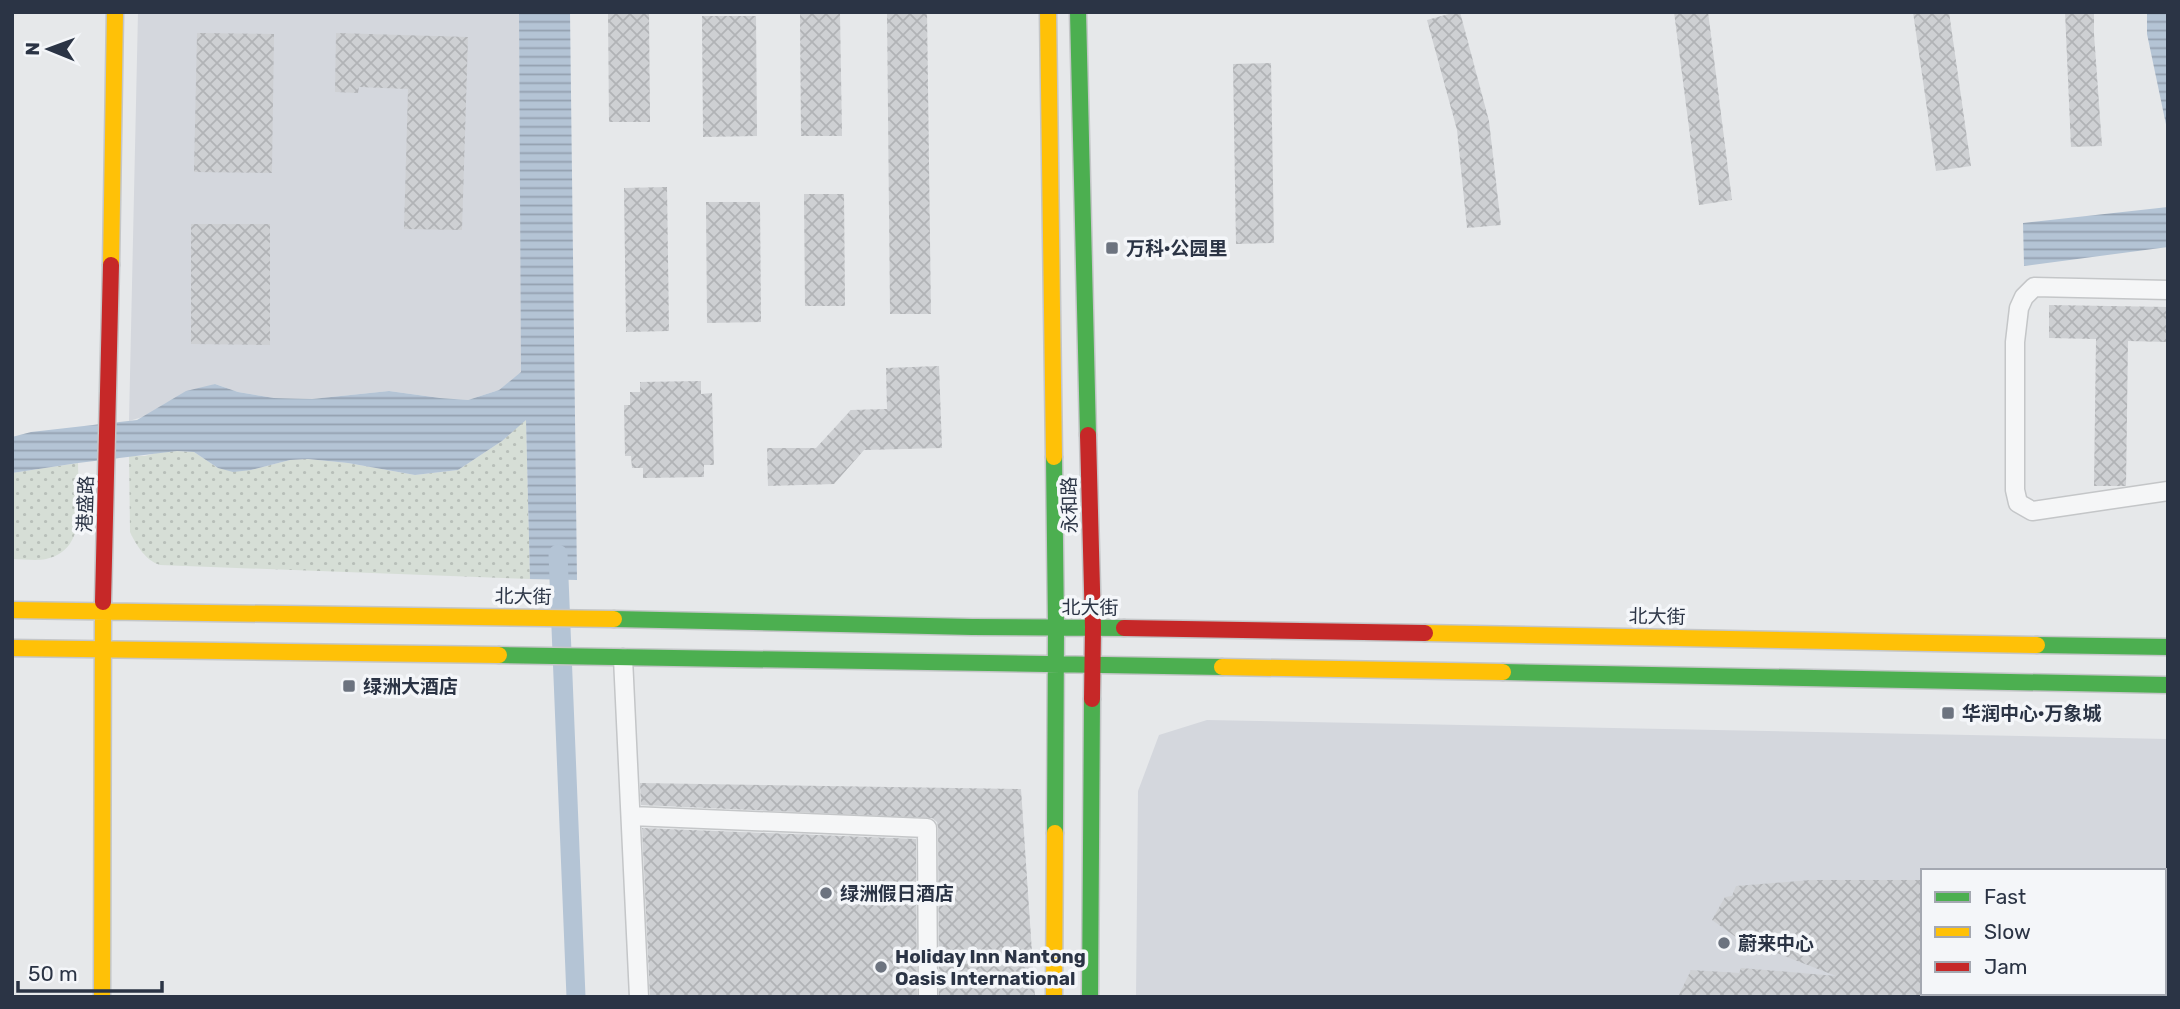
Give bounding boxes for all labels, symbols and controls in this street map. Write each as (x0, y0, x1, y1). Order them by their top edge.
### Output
north arrow (14, 14, 84, 84)
text: N (21, 42, 44, 56)
place label: 万科·公园里 (1126, 237, 1227, 260)
marker: 万科·公园里 (1104, 240, 1120, 256)
street label: 港盛路 (73, 475, 98, 533)
street label: 永和路 (1058, 476, 1081, 534)
street label: 北大街 (494, 585, 552, 608)
street label: 北大街 (1061, 596, 1119, 619)
street label: 北大街 (1628, 605, 1686, 628)
place label: 绿洲大酒店 (363, 675, 458, 698)
marker: 绿洲大酒店 (341, 678, 357, 694)
place label: 华润中心·万象城 (1962, 702, 2101, 725)
marker: 华润中心·万象城 (1940, 705, 1956, 721)
legend (1921, 869, 2166, 995)
place label: 绿洲假日酒店 (840, 882, 954, 905)
text: Fast (1984, 884, 2026, 909)
marker: 绿洲假日酒店 (818, 885, 834, 901)
text: Slow (1984, 919, 2031, 944)
place label: 蔚来中心 (1738, 932, 1814, 955)
marker: 蔚来中心 (1716, 935, 1732, 951)
place label: Holiday Inn Nantong Oasis International (895, 945, 1086, 990)
scale bar (18, 950, 161, 994)
text: Jam (1984, 954, 2028, 979)
marker: Holiday Inn Nantong Oasis International (873, 959, 889, 975)
text: 50 m (28, 961, 78, 986)

